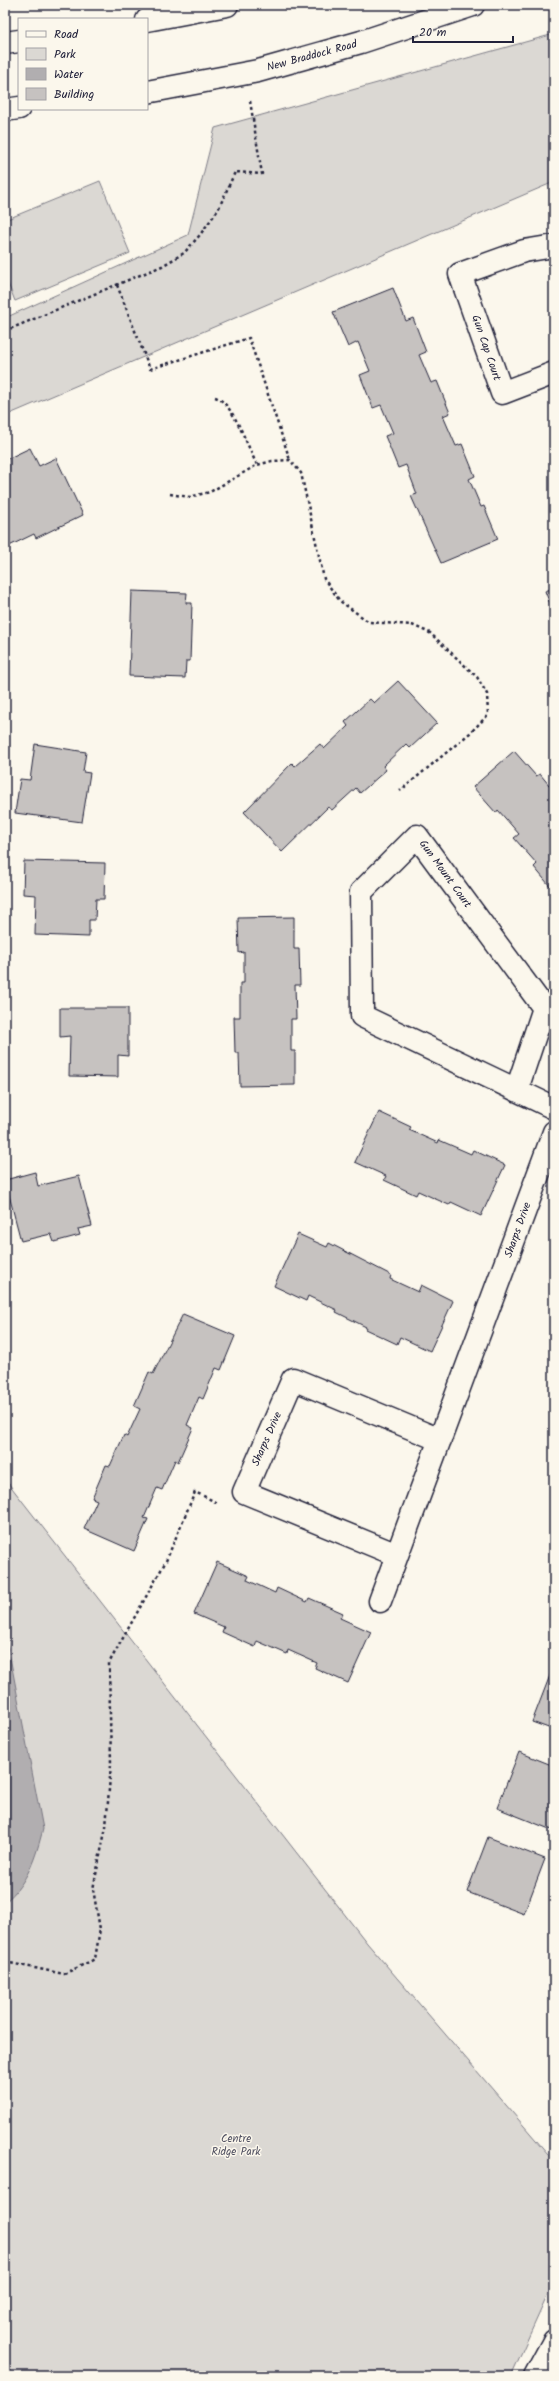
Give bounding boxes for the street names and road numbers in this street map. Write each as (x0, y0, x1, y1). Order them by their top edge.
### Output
street label: New Braddock Road (265, 35, 359, 77)
street label: Gun Cap Court (466, 313, 506, 384)
street label: Gun Mount Court (414, 836, 476, 912)
street label: Sharps Drive (500, 1200, 536, 1260)
street label: Sharps Drive (247, 1409, 287, 1469)

